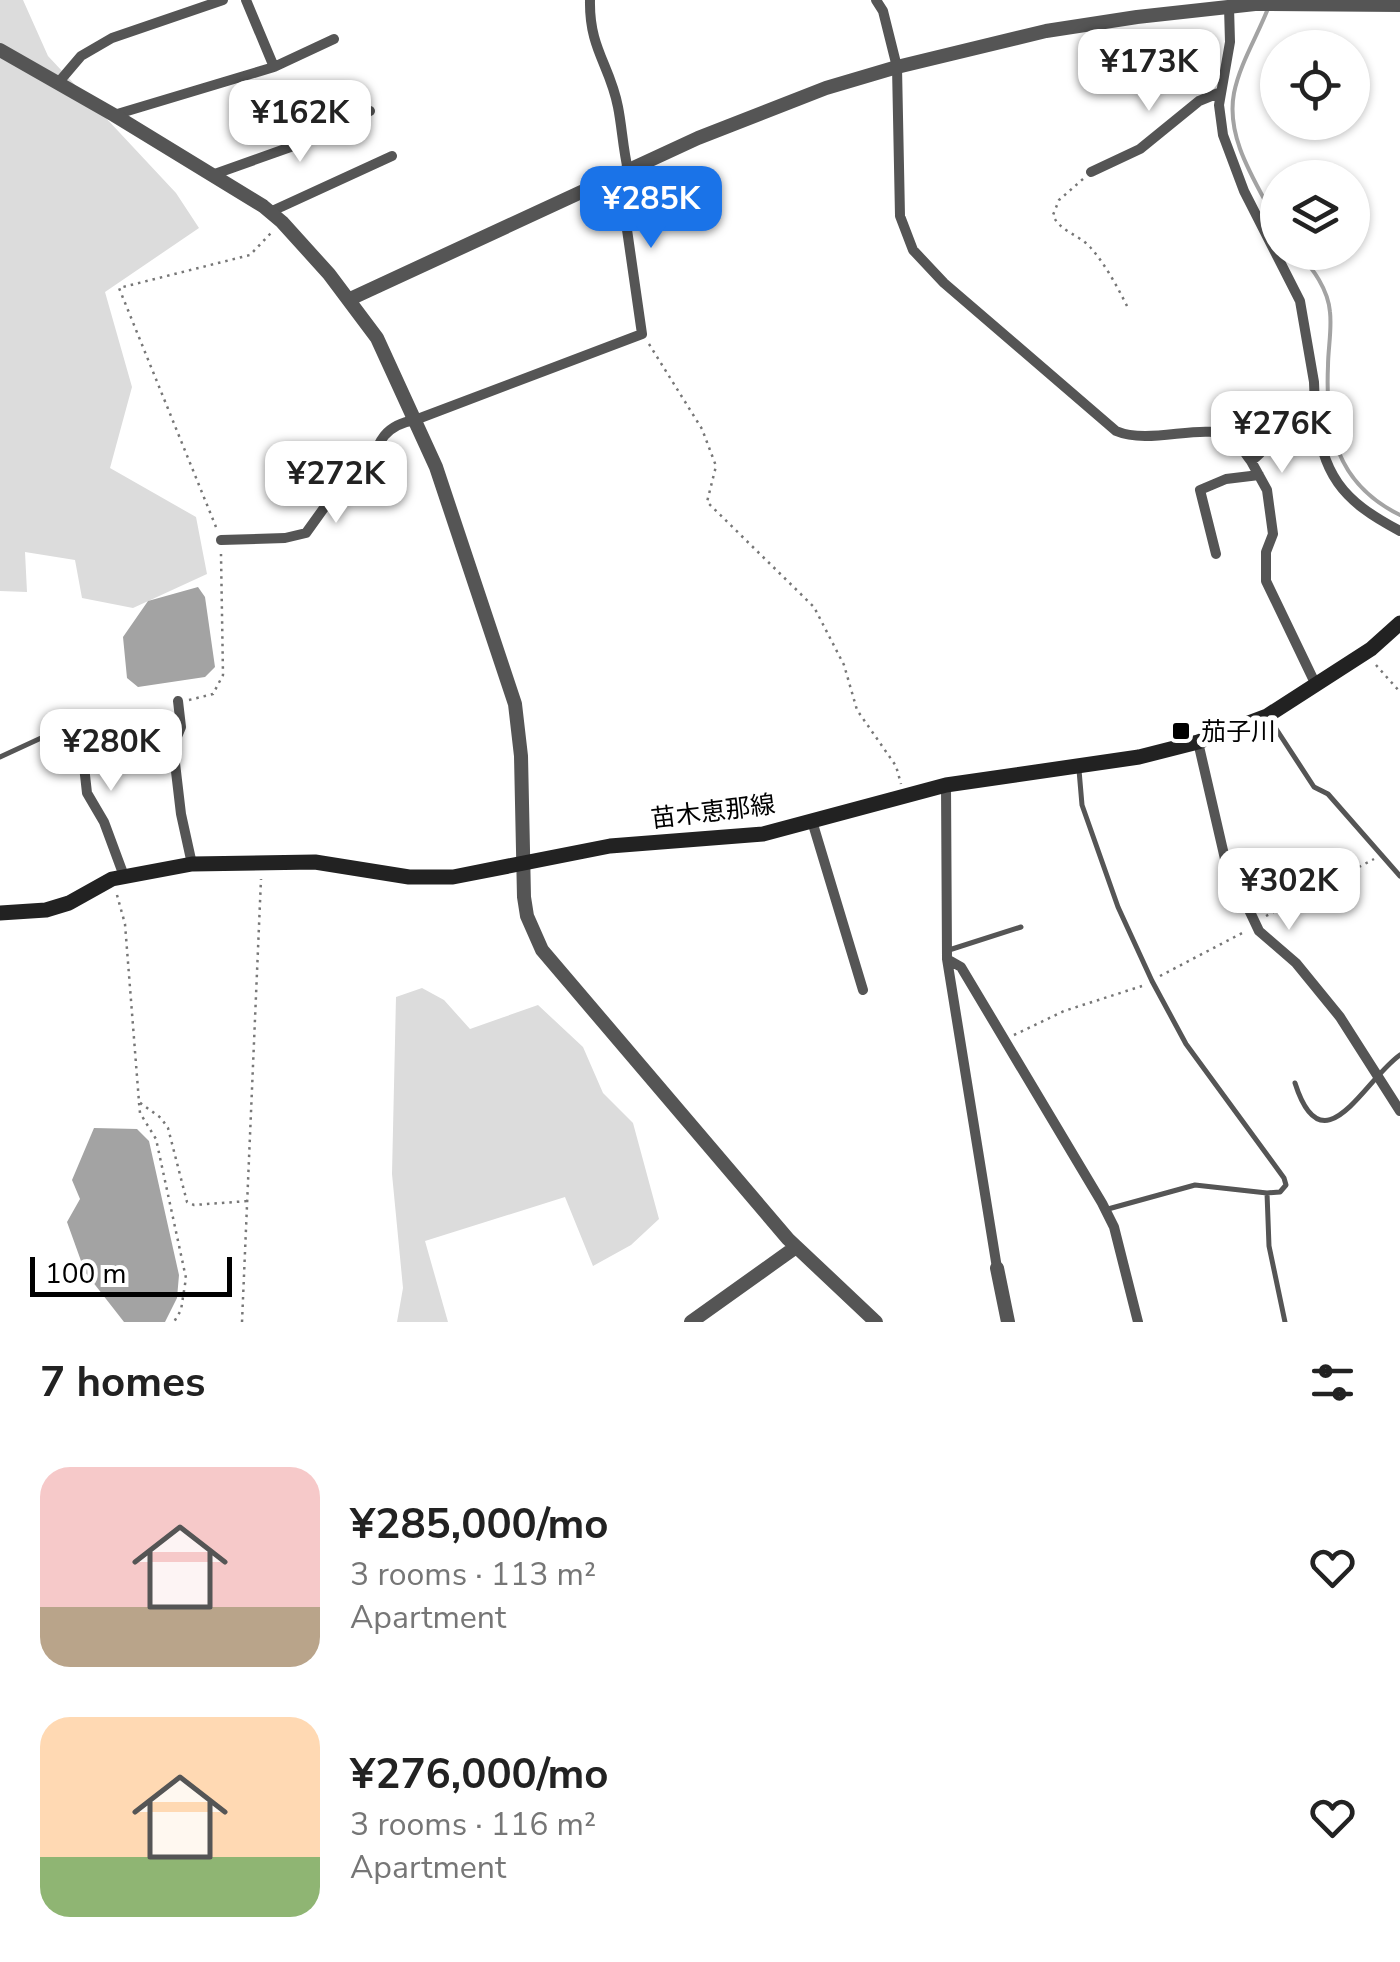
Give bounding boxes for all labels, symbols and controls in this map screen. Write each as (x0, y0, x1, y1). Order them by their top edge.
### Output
pin: ¥173K (1079, 29, 1219, 114)
map controls (1260, 30, 1370, 270)
button: locate (1260, 30, 1370, 140)
text: ¥173K (1100, 40, 1198, 83)
pin: ¥162K (230, 80, 370, 165)
text: ¥162K (251, 91, 349, 134)
button: layers (1260, 160, 1370, 270)
pin: ¥285K (581, 166, 721, 251)
text: ¥285K (602, 177, 700, 220)
pin: ¥276K (1212, 391, 1352, 476)
text: ¥276K (1233, 402, 1331, 445)
pin: ¥272K (266, 441, 406, 526)
text: ¥272K (287, 452, 385, 495)
pin: ¥280K (41, 709, 181, 794)
place label: 茄子川 (1201, 715, 1276, 749)
text: ¥280K (62, 720, 160, 763)
marker: 茄子川 (1170, 720, 1192, 742)
street label: 苗木恵那線 (649, 788, 777, 836)
pin: ¥302K (1219, 848, 1359, 933)
text: ¥302K (1240, 859, 1338, 902)
scale bar (30, 1252, 232, 1296)
text: 100 m (45, 1255, 127, 1293)
text: 7 homes (40, 1354, 205, 1411)
icon: filters (1305, 1355, 1360, 1410)
text: ¥285,000/mo (350, 1496, 608, 1553)
icon: home (120, 1507, 240, 1627)
icon: heart (1305, 1540, 1360, 1595)
text: 3 rooms · 113 m² (350, 1553, 596, 1596)
text: Apartment (350, 1596, 506, 1639)
text: ¥276,000/mo (350, 1746, 608, 1803)
icon: home (120, 1757, 240, 1877)
icon: heart (1305, 1790, 1360, 1845)
text: 3 rooms · 116 m² (350, 1803, 596, 1846)
text: Apartment (350, 1846, 506, 1889)

